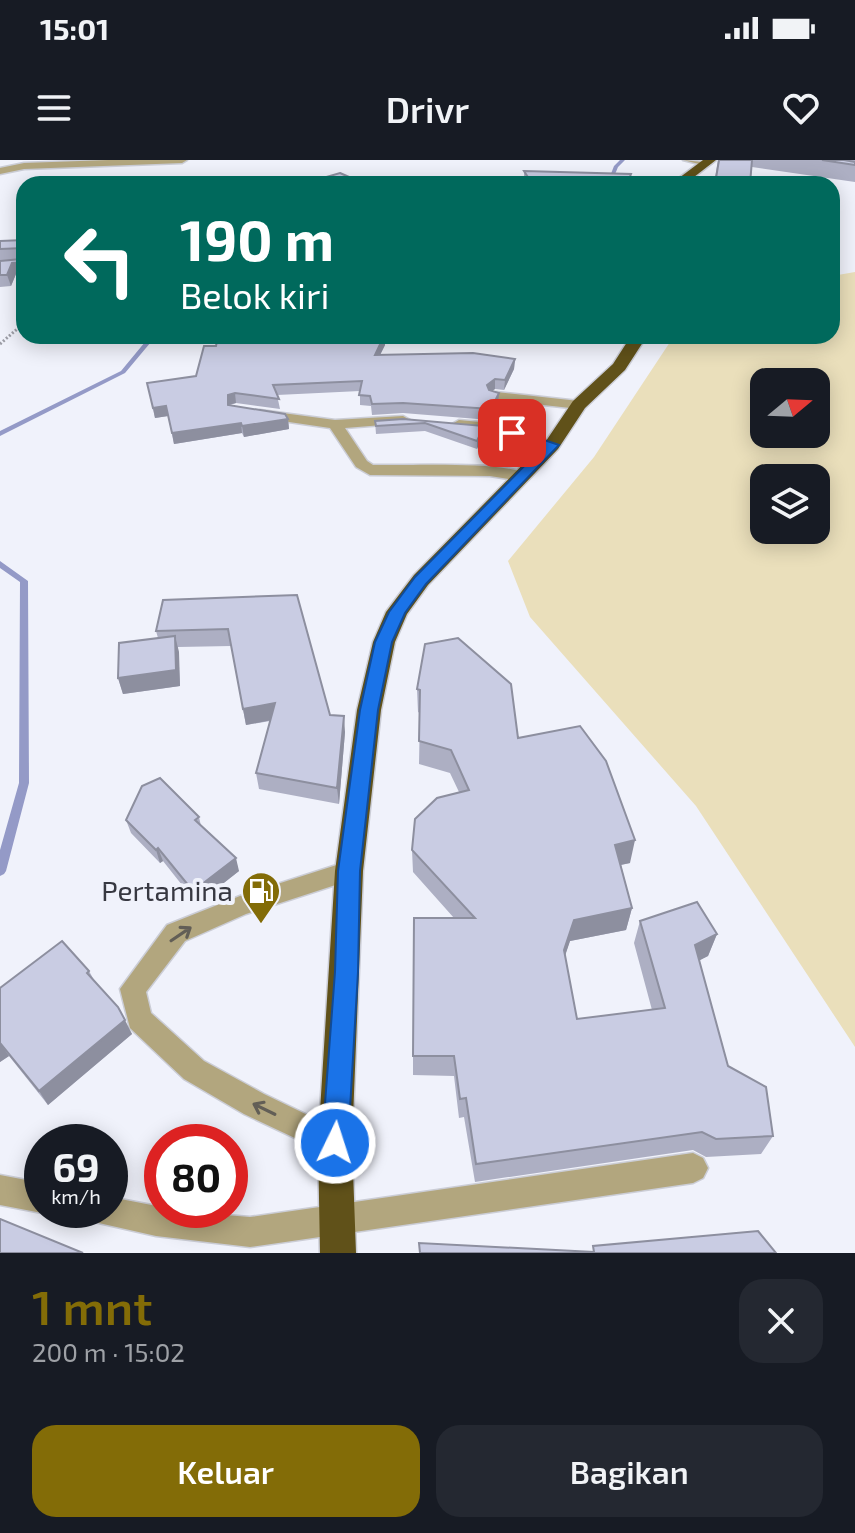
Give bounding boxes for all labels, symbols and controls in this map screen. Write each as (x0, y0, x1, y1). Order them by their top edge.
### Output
text: 15:01 (40, 10, 109, 46)
icon: menu (32, 86, 76, 130)
icon: heart (779, 86, 823, 130)
text: Drivr (386, 87, 469, 130)
text: 190 m (180, 205, 334, 272)
icon: left (48, 208, 152, 312)
text: Belok kiri (180, 273, 329, 316)
north arrow (750, 368, 830, 448)
map controls (750, 368, 830, 544)
pin (478, 399, 546, 467)
icon: arrive (490, 411, 534, 455)
button: layers (750, 464, 830, 544)
fuel station icon: Pertamina (240, 870, 282, 925)
place label: Pertamina (101, 873, 233, 907)
one-way arrow (170, 926, 191, 943)
one-way arrow (253, 1101, 277, 1116)
position arrow (293, 1101, 377, 1185)
speed limit sign: 80 (144, 1124, 248, 1228)
text: 69 (52, 1142, 100, 1190)
text: km/h (51, 1184, 101, 1208)
text: 1 mnt (32, 1277, 152, 1335)
button: close (739, 1279, 823, 1363)
text: 200 m · 15:02 (32, 1336, 185, 1367)
button: Keluar (32, 1425, 420, 1517)
button: Bagikan (436, 1425, 823, 1517)

